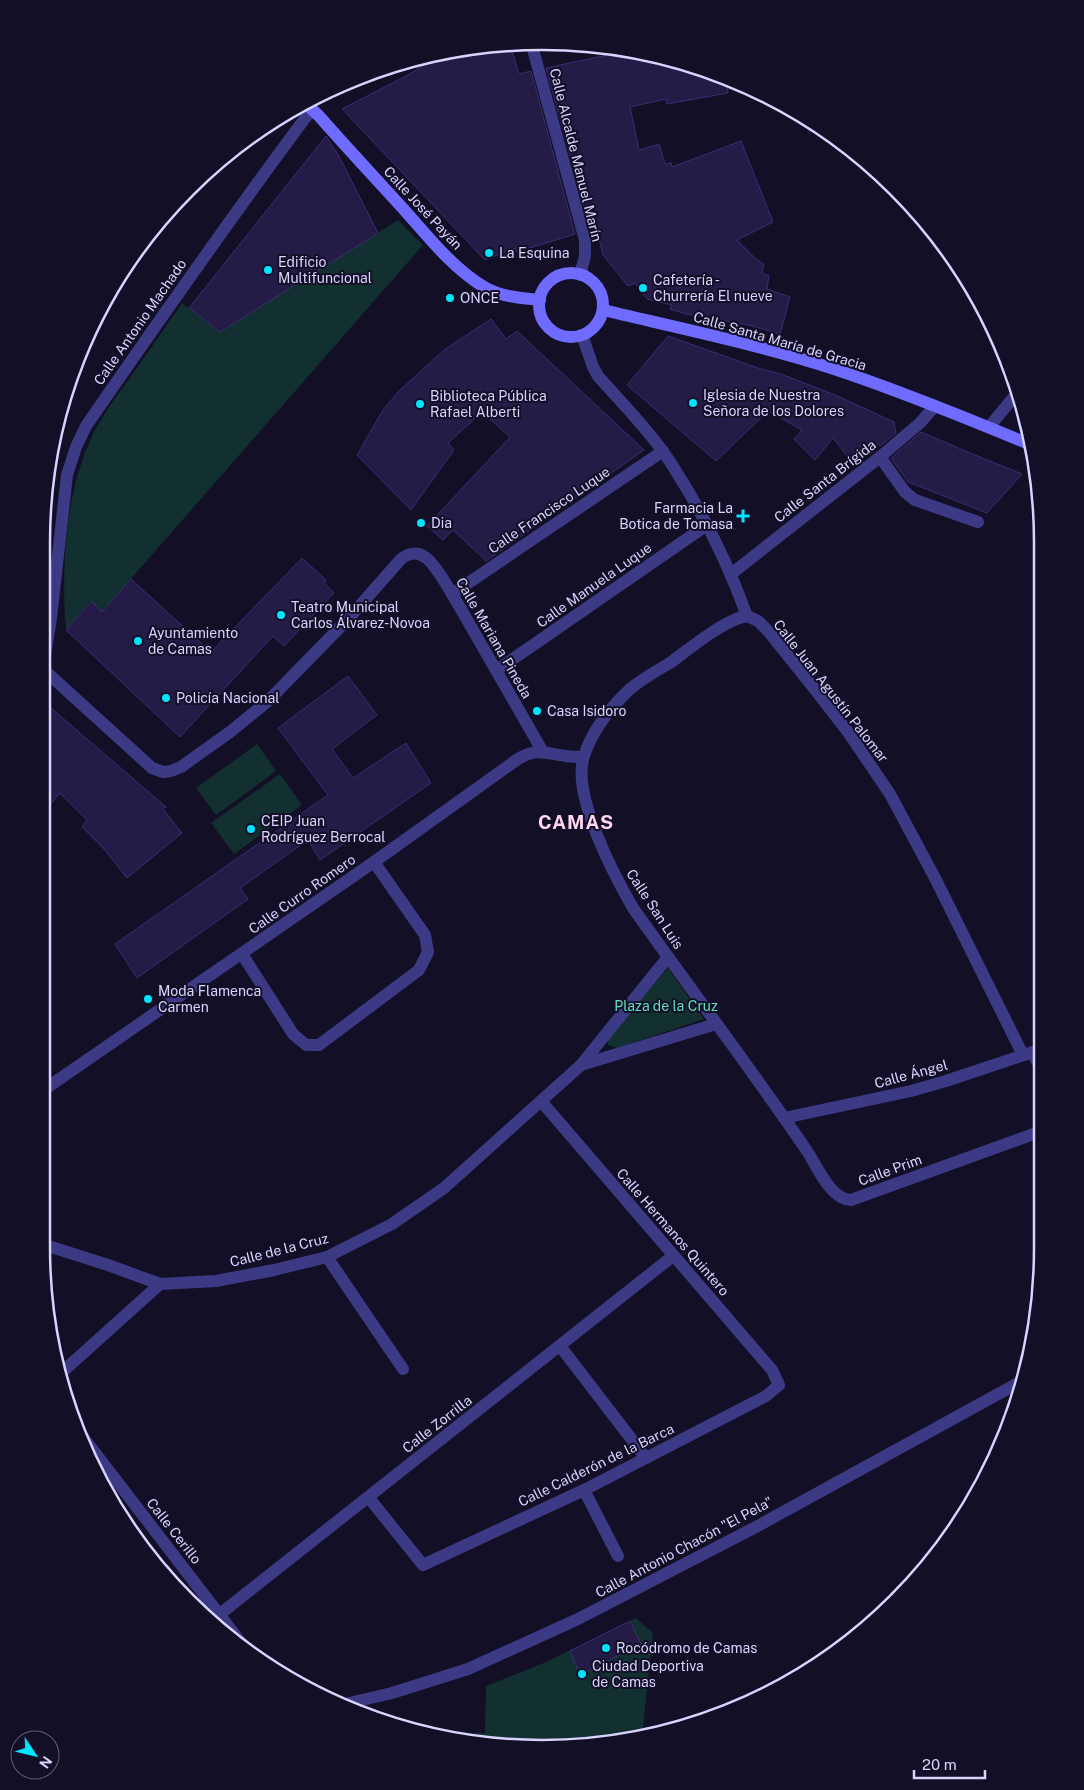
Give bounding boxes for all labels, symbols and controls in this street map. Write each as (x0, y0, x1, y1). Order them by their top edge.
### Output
street label: Calle Alcalde Manuel Marín (547, 67, 605, 243)
street label: Calle José Payán (380, 163, 466, 253)
place label: La Esquina (499, 245, 570, 261)
marker: La Esquina (483, 247, 495, 259)
place label: Edificio Multifuncional (278, 254, 372, 286)
street label: Calle Antonio Machado (90, 256, 190, 388)
marker: Edificio Multifuncional (262, 264, 274, 276)
place label: Cafetería - Churrería El nueve (653, 272, 773, 304)
marker: Cafetería - Churrería El nueve (637, 282, 649, 294)
place label: ONCE (460, 290, 499, 306)
marker: ONCE (444, 292, 456, 304)
street label: Calle Santa María de Gracia (692, 309, 868, 373)
place label: Iglesia de Nuestra Señora de los Dolores (703, 387, 844, 419)
place label: Biblioteca Pública Rafael Alberti (430, 388, 547, 420)
marker: Iglesia de Nuestra Señora de los Dolores (687, 397, 699, 409)
marker: Biblioteca Pública Rafael Alberti (414, 398, 426, 410)
street label: Calle Santa Brígida (771, 436, 879, 526)
street label: Calle Francisco Luque (485, 463, 613, 557)
place label: Farmacia La Botica de Tomasa (619, 500, 733, 532)
marker: Farmacia La Botica de Tomasa (737, 510, 749, 522)
place label: Dia (431, 515, 452, 531)
marker: Dia (415, 517, 427, 529)
street label: Calle Manuela Luque (533, 539, 655, 631)
street label: Calle Mariana Pineda (453, 575, 535, 701)
place label: Teatro Municipal Carlos Álvarez-Novoa (291, 599, 430, 631)
marker: Teatro Municipal Carlos Álvarez-Novoa (275, 609, 287, 621)
street label: Calle Juan Agustín Palomar (770, 617, 892, 765)
place label: Ayuntamiento de Camas (148, 625, 238, 657)
marker: Ayuntamiento de Camas (132, 635, 144, 647)
place label: Policía Nacional (176, 690, 280, 706)
marker: Policía Nacional (160, 692, 172, 704)
place label: Casa Isidoro (547, 703, 627, 719)
marker: Casa Isidoro (531, 705, 543, 717)
district label: CAMAS (538, 811, 614, 833)
place label: CEIP Juan Rodríguez Berrocal (261, 813, 386, 845)
marker: CEIP Juan Rodríguez Berrocal (245, 823, 257, 835)
street label: Calle Curro Romero (245, 851, 359, 937)
street label: Calle San Luis (623, 866, 687, 952)
place label: Moda Flamenca Carmen (158, 983, 261, 1015)
marker: Moda Flamenca Carmen (142, 993, 154, 1005)
park label: Plaza de la Cruz (614, 998, 718, 1014)
street label: Calle Ángel (872, 1056, 949, 1091)
street label: Calle Prim (856, 1151, 924, 1189)
street label: Calle Hermanos Quintero (613, 1165, 733, 1299)
street label: Calle de la Cruz (228, 1230, 330, 1270)
street label: Calle Zorrilla (399, 1392, 475, 1456)
street label: Calle Calderón de la Barca (516, 1420, 676, 1510)
street label: Calle Antonio Chacón "El Pela" (593, 1493, 775, 1601)
street label: Calle Cerillo (143, 1495, 205, 1567)
place label: Rocódromo de Camas (616, 1640, 757, 1656)
marker: Rocódromo de Camas (600, 1642, 612, 1654)
place label: Ciudad Deportiva de Camas (592, 1658, 704, 1690)
marker: Ciudad Deportiva de Camas (576, 1668, 588, 1680)
north arrow (10, 1730, 60, 1780)
scale bar (914, 1748, 985, 1780)
text: N (36, 1753, 55, 1772)
text: 20 m (922, 1756, 957, 1773)

